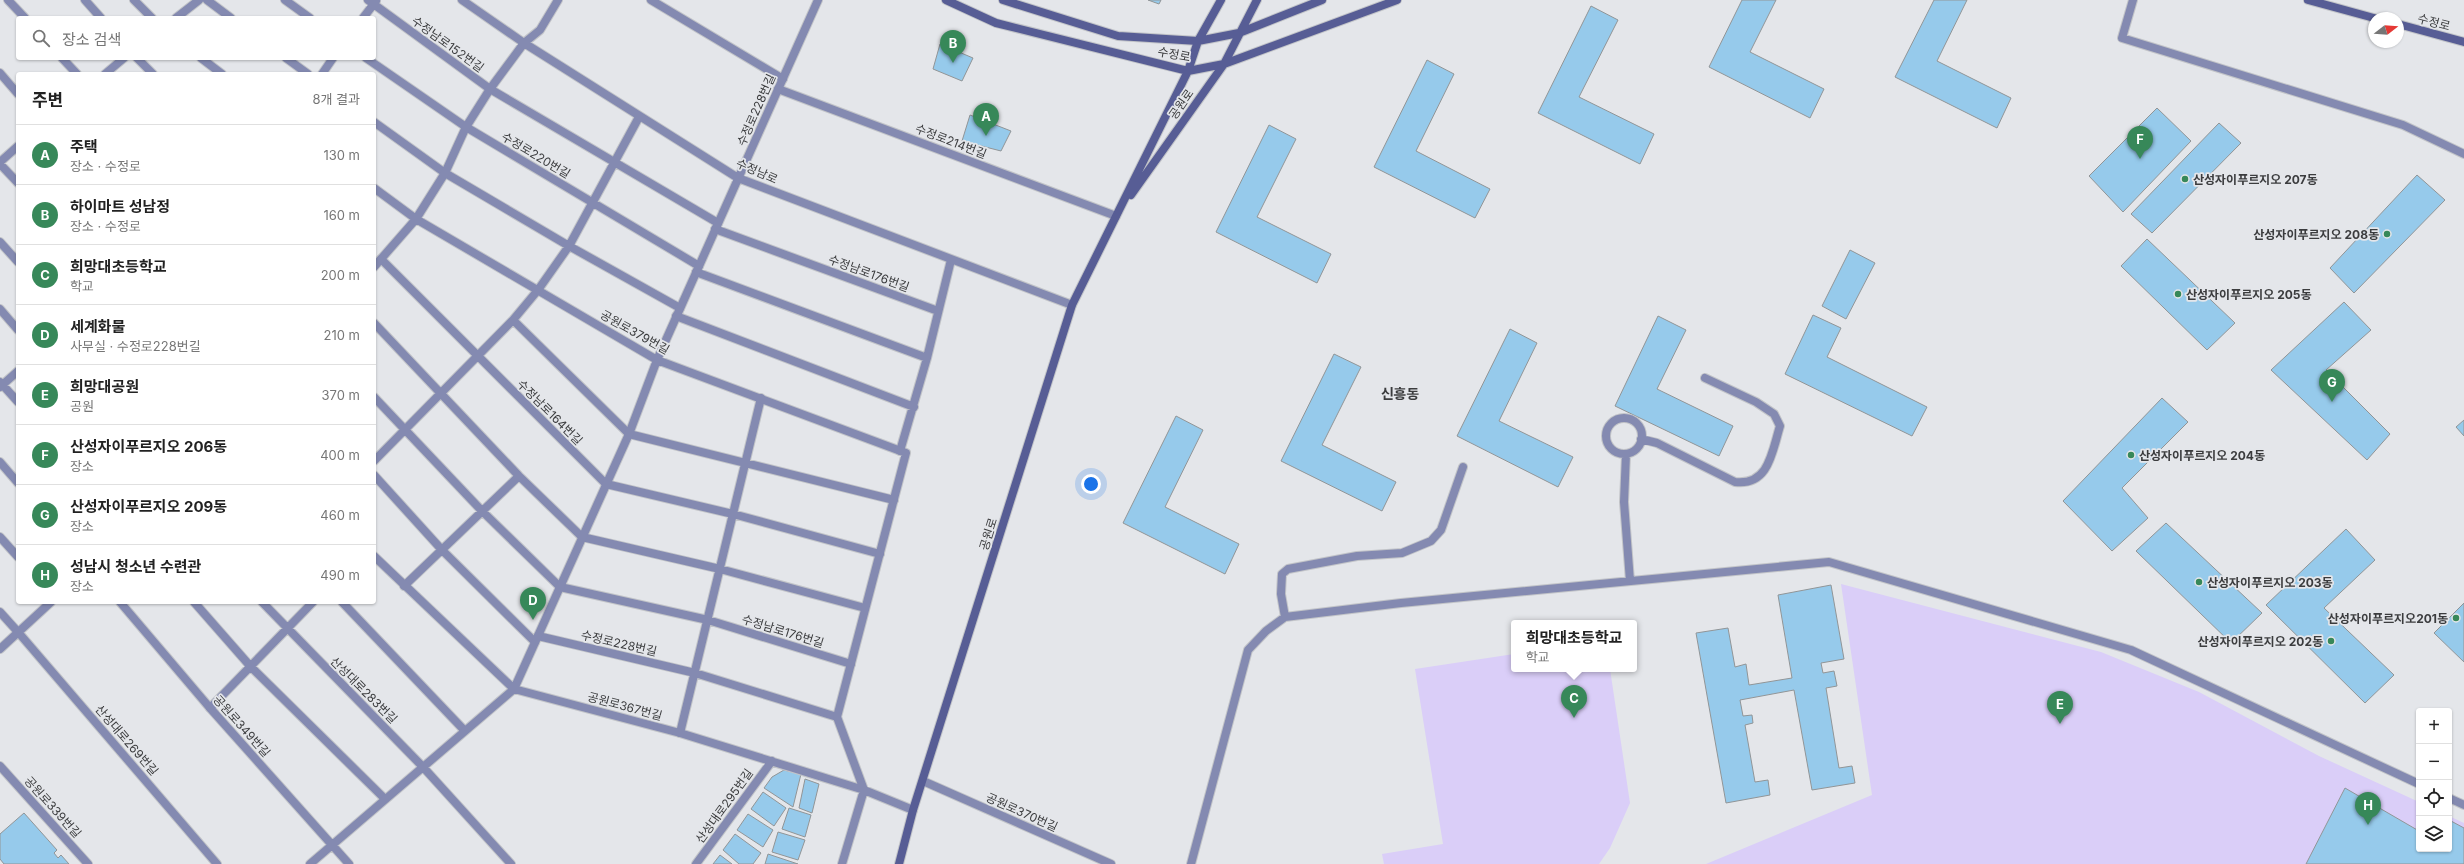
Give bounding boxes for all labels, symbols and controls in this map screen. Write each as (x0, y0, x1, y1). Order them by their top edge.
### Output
street label: 수정로 (2416, 10, 2452, 34)
north arrow (2368, 12, 2404, 48)
street label: 수정남로152번길 (409, 13, 487, 75)
search box (16, 16, 376, 60)
icon: search (30, 27, 52, 49)
text: 장소 검색 (62, 30, 121, 49)
pin: B (940, 30, 966, 63)
street label: 수정로 (1156, 44, 1192, 64)
street label: 수정로228번길 (733, 72, 779, 148)
street label: 공원로 (1165, 86, 1197, 122)
text: 주변 (32, 90, 63, 110)
text: 8개 결과 (312, 91, 360, 107)
pin: A (973, 103, 999, 136)
street label: 수정로214번길 (913, 121, 989, 161)
pin: F (2127, 126, 2153, 159)
street label: 수정로220번길 (499, 129, 573, 181)
text: 주택 (70, 137, 98, 156)
text: A (40, 147, 50, 163)
text: 130 m (323, 147, 360, 163)
street label: 수정남로 (734, 155, 780, 187)
text: 장소 · 수정로 (70, 158, 141, 174)
place label: 산성자이푸르지오 207동 (2193, 172, 2318, 187)
marker: 산성자이푸르지오 207동 (2180, 174, 2190, 184)
text: 하이마트 성남정 (70, 197, 170, 216)
text: B (41, 207, 49, 223)
text: 160 m (323, 207, 360, 223)
text: 장소 · 수정로 (70, 218, 141, 234)
place label: 산성자이푸르지오 208동 (2253, 227, 2379, 242)
marker: 산성자이푸르지오 208동 (2382, 229, 2392, 239)
street label: 수정남로176번길 (826, 251, 912, 295)
text: 희망대초등학교 (70, 257, 167, 276)
text: C (40, 267, 50, 283)
text: 200 m (321, 267, 360, 283)
text: 학교 (70, 278, 94, 294)
place label: 산성자이푸르지오 205동 (2186, 287, 2312, 302)
marker: 산성자이푸르지오 205동 (2173, 289, 2183, 299)
street label: 공원로379번길 (598, 307, 672, 357)
text: 세계화물 (70, 317, 125, 336)
text: D (40, 327, 50, 343)
text: 210 m (324, 327, 360, 343)
text: 사무실 · 수정로228번길 (70, 338, 201, 354)
pin: G (2319, 369, 2345, 402)
street label: 수정남로164번길 (514, 376, 586, 448)
text: 희망대공원 (70, 377, 139, 396)
district label: 신흥동 (1381, 385, 1419, 402)
text: E (41, 387, 49, 403)
text: 370 m (322, 387, 360, 403)
text: 공원 (70, 398, 94, 414)
text: 산성자이푸르지오 206동 (70, 437, 227, 456)
text: F (41, 447, 49, 463)
text: 400 m (320, 447, 360, 463)
place label: 산성자이푸르지오 204동 (2139, 448, 2265, 463)
marker: 산성자이푸르지오 204동 (2126, 450, 2136, 460)
text: 장소 (70, 458, 94, 474)
your location (1081, 474, 1101, 494)
text: 산성자이푸르지오 209동 (70, 497, 227, 516)
text: G (40, 507, 50, 523)
text: 460 m (320, 507, 360, 523)
street label: 공원로 (976, 516, 1000, 552)
text: 장소 (70, 518, 94, 534)
text: 성남시 청소년 수련관 (70, 557, 201, 576)
text: H (40, 567, 50, 583)
text: 490 m (320, 567, 360, 583)
place label: 산성자이푸르지오 203동 (2207, 575, 2333, 590)
marker: 산성자이푸르지오 203동 (2194, 577, 2204, 587)
text: 장소 (70, 578, 94, 594)
pin: D (520, 587, 546, 620)
street label: 수정남로176번길 (740, 611, 826, 651)
place label: 산성자이푸르지오201동 (2328, 611, 2448, 626)
marker: 산성자이푸르지오201동 (2451, 613, 2461, 623)
popup (1511, 620, 1637, 672)
street label: 수정로228번길 (580, 627, 658, 659)
text: 희망대초등학교 (1526, 628, 1622, 647)
place label: 산성자이푸르지오 202동 (2198, 634, 2323, 649)
marker: 산성자이푸르지오 202동 (2326, 636, 2336, 646)
text: 학교 (1526, 649, 1550, 665)
street label: 산성대로283번길 (327, 653, 401, 727)
pin: C (1561, 685, 1587, 718)
street label: 공원로367번길 (586, 689, 664, 723)
pin: E (2047, 691, 2073, 724)
street label: 공원로349번길 (210, 692, 274, 760)
street label: 산성대로269번길 (92, 702, 162, 778)
map controls (2416, 708, 2452, 852)
button: + (2416, 708, 2452, 744)
button: − (2416, 744, 2452, 780)
street label: 산성대로295번길 (692, 766, 756, 846)
street label: 공원로339번길 (22, 773, 84, 841)
button: locate (2416, 780, 2452, 816)
street label: 공원로370번길 (984, 790, 1060, 834)
pin: H (2355, 792, 2381, 825)
button: layers (2416, 816, 2452, 852)

